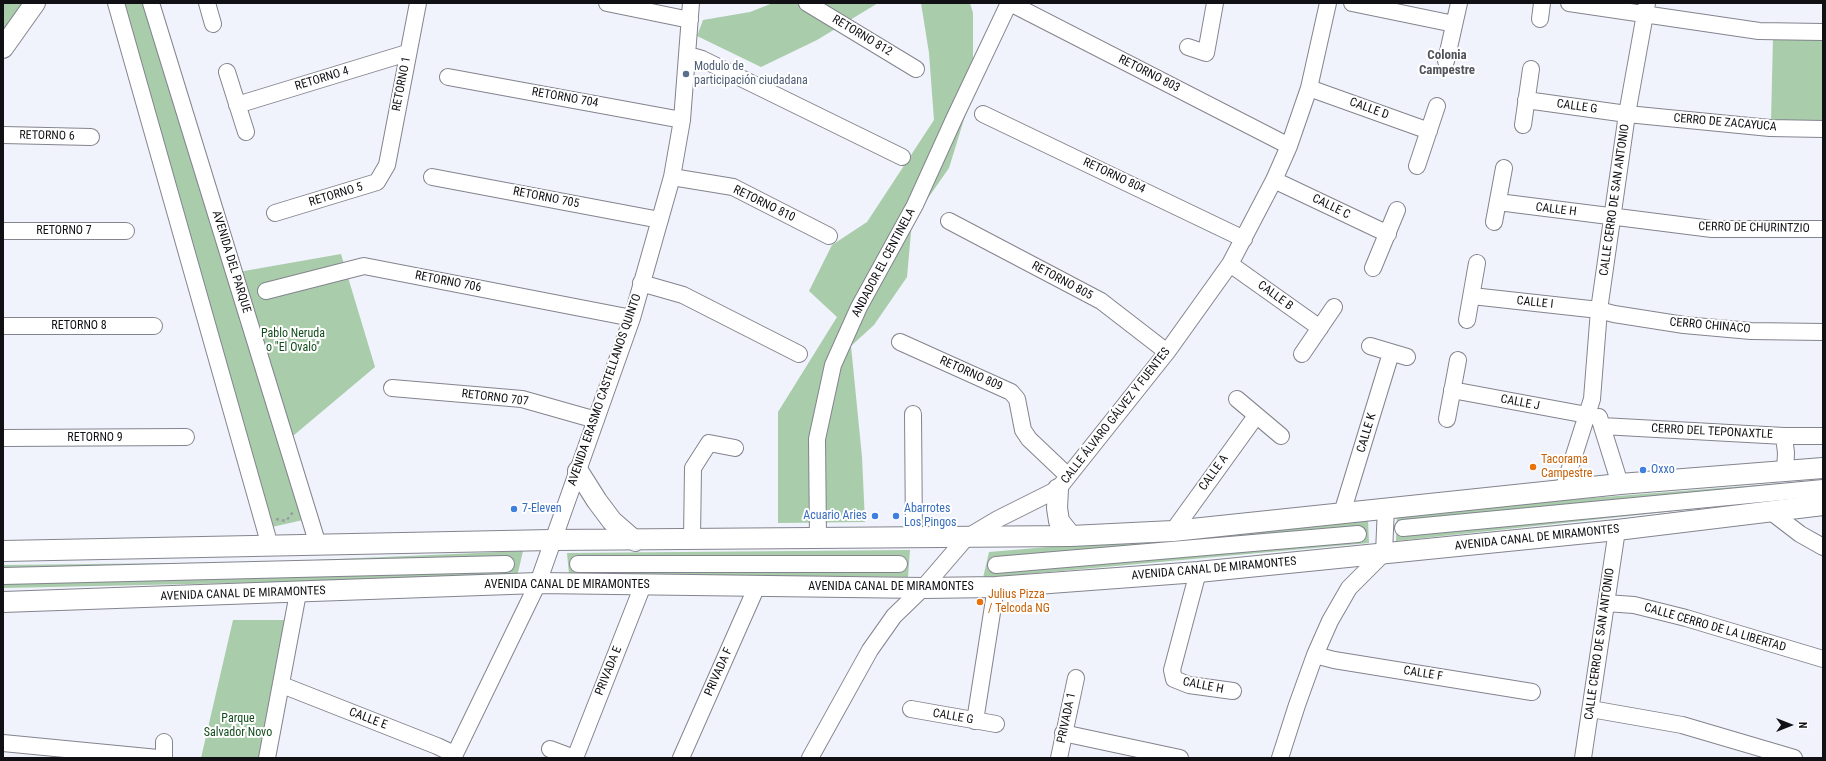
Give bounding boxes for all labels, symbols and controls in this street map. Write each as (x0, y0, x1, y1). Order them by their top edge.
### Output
street label: RETORNO 812 (829, 13, 895, 59)
district label: Colonia Campestre (1419, 48, 1475, 79)
street label: RETORNO 803 (1116, 52, 1182, 96)
street label: RETORNO 1 (390, 55, 414, 113)
place label: Modulo de participación ciudadana (694, 60, 808, 88)
street label: RETORNO 4 (293, 64, 351, 94)
marker: Modulo de participación ciudadana (681, 69, 691, 79)
street label: RETORNO 704 (531, 85, 599, 111)
street label: CALLE D (1347, 95, 1391, 123)
street label: CALLE G (1556, 97, 1598, 117)
street label: CERRO DE ZACAYUCA (1673, 111, 1777, 135)
street label: CALLE CERRO DE SAN ANTONIO (1597, 123, 1633, 277)
street label: RETORNO 6 (19, 128, 75, 144)
street label: RETORNO 804 (1080, 155, 1148, 197)
street label: RETORNO 5 (307, 180, 365, 210)
street label: RETORNO 810 (731, 183, 797, 225)
street label: RETORNO 705 (512, 185, 580, 211)
street label: CALLE C (1310, 192, 1352, 222)
street label: CALLE H (1535, 200, 1577, 220)
street label: ANDADOR EL CENTINELA (849, 206, 919, 320)
street label: AVENIDA DEL PARQUE (209, 209, 253, 315)
street label: CERRO DE CHURINTZIO (1698, 220, 1810, 236)
street label: RETORNO 7 (36, 224, 92, 238)
street label: RETORNO 805 (1029, 259, 1095, 303)
street label: RETORNO 706 (414, 269, 482, 295)
street label: CALLE B (1254, 278, 1296, 314)
street label: AVENIDA ERASMO CASTELLANOS QUINTO (565, 292, 645, 488)
street label: CALLE I (1516, 294, 1554, 312)
street label: CERRO CHINACO (1669, 315, 1751, 337)
street label: RETORNO 8 (51, 319, 107, 333)
park label: Pablo Neruda o "El Ovalo" (261, 327, 325, 355)
street label: CALLE ÁLVARO GÁLVEZ Y FUENTES (1058, 345, 1174, 487)
street label: RETORNO 809 (937, 354, 1005, 394)
street label: RETORNO 707 (461, 387, 529, 409)
street label: CALLE J (1499, 392, 1541, 414)
street label: CALLE K (1354, 412, 1380, 454)
street label: CERRO DEL TEPONAXTLE (1651, 422, 1773, 442)
street label: RETORNO 9 (67, 431, 123, 445)
street label: CALLE A (1196, 452, 1232, 494)
place label: Tacorama Campestre (1541, 453, 1592, 481)
marker: Tacorama Campestre (1528, 462, 1538, 472)
place label: Oxxo (1651, 463, 1675, 477)
marker: Oxxo (1638, 465, 1648, 475)
place label: 7-Eleven (522, 502, 562, 516)
place label: Abarrotes Los Pingos (904, 502, 957, 530)
marker: 7-Eleven (509, 504, 519, 514)
place label: Acuario Aries (803, 509, 867, 523)
marker: Acuario Aries (870, 511, 880, 521)
marker: Abarrotes Los Pingos (891, 511, 901, 521)
street label: AVENIDA CANAL DE MIRAMONTES (1454, 522, 1620, 554)
street label: AVENIDA CANAL DE MIRAMONTES (1131, 555, 1297, 583)
street label: CALLE CERRO DE SAN ANTONIO (1582, 567, 1618, 721)
street label: AVENIDA CANAL DE MIRAMONTES (484, 578, 650, 592)
street label: AVENIDA CANAL DE MIRAMONTES (808, 580, 974, 594)
street label: AVENIDA CANAL DE MIRAMONTES (160, 584, 326, 604)
place label: Julius Pizza / Telcoda NG (988, 588, 1050, 616)
marker: Julius Pizza / Telcoda NG (975, 597, 985, 607)
street label: CALLE CERRO DE LA LIBERTAD (1642, 601, 1788, 655)
street label: PRIVADA E (593, 644, 625, 698)
street label: PRIVADA F (702, 646, 736, 698)
street label: CALLE F (1402, 664, 1444, 684)
street label: CALLE H (1181, 675, 1225, 697)
street label: PRIVADA 1 (1055, 691, 1079, 745)
street label: CALLE E (347, 705, 389, 733)
north arrow (1770, 705, 1810, 745)
street label: CALLE G (932, 706, 974, 728)
park label: Parque Salvador Novo (204, 712, 272, 740)
text: N (1796, 722, 1809, 728)

